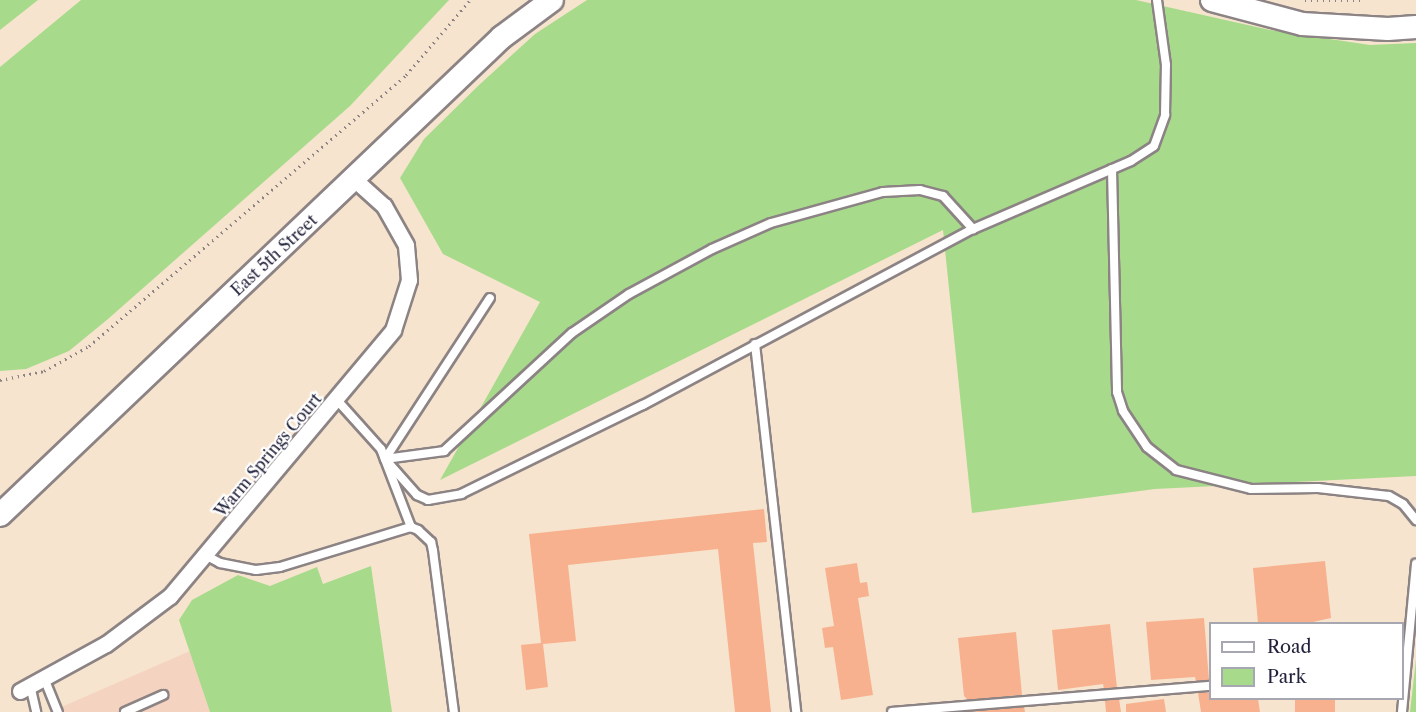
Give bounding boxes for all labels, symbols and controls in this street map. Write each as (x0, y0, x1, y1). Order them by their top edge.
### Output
street label: East 5th Street (227, 210, 321, 300)
street label: Warm Springs Court (211, 389, 325, 521)
legend (1209, 622, 1404, 700)
text: Road (1267, 636, 1312, 658)
text: Park (1267, 666, 1306, 688)

